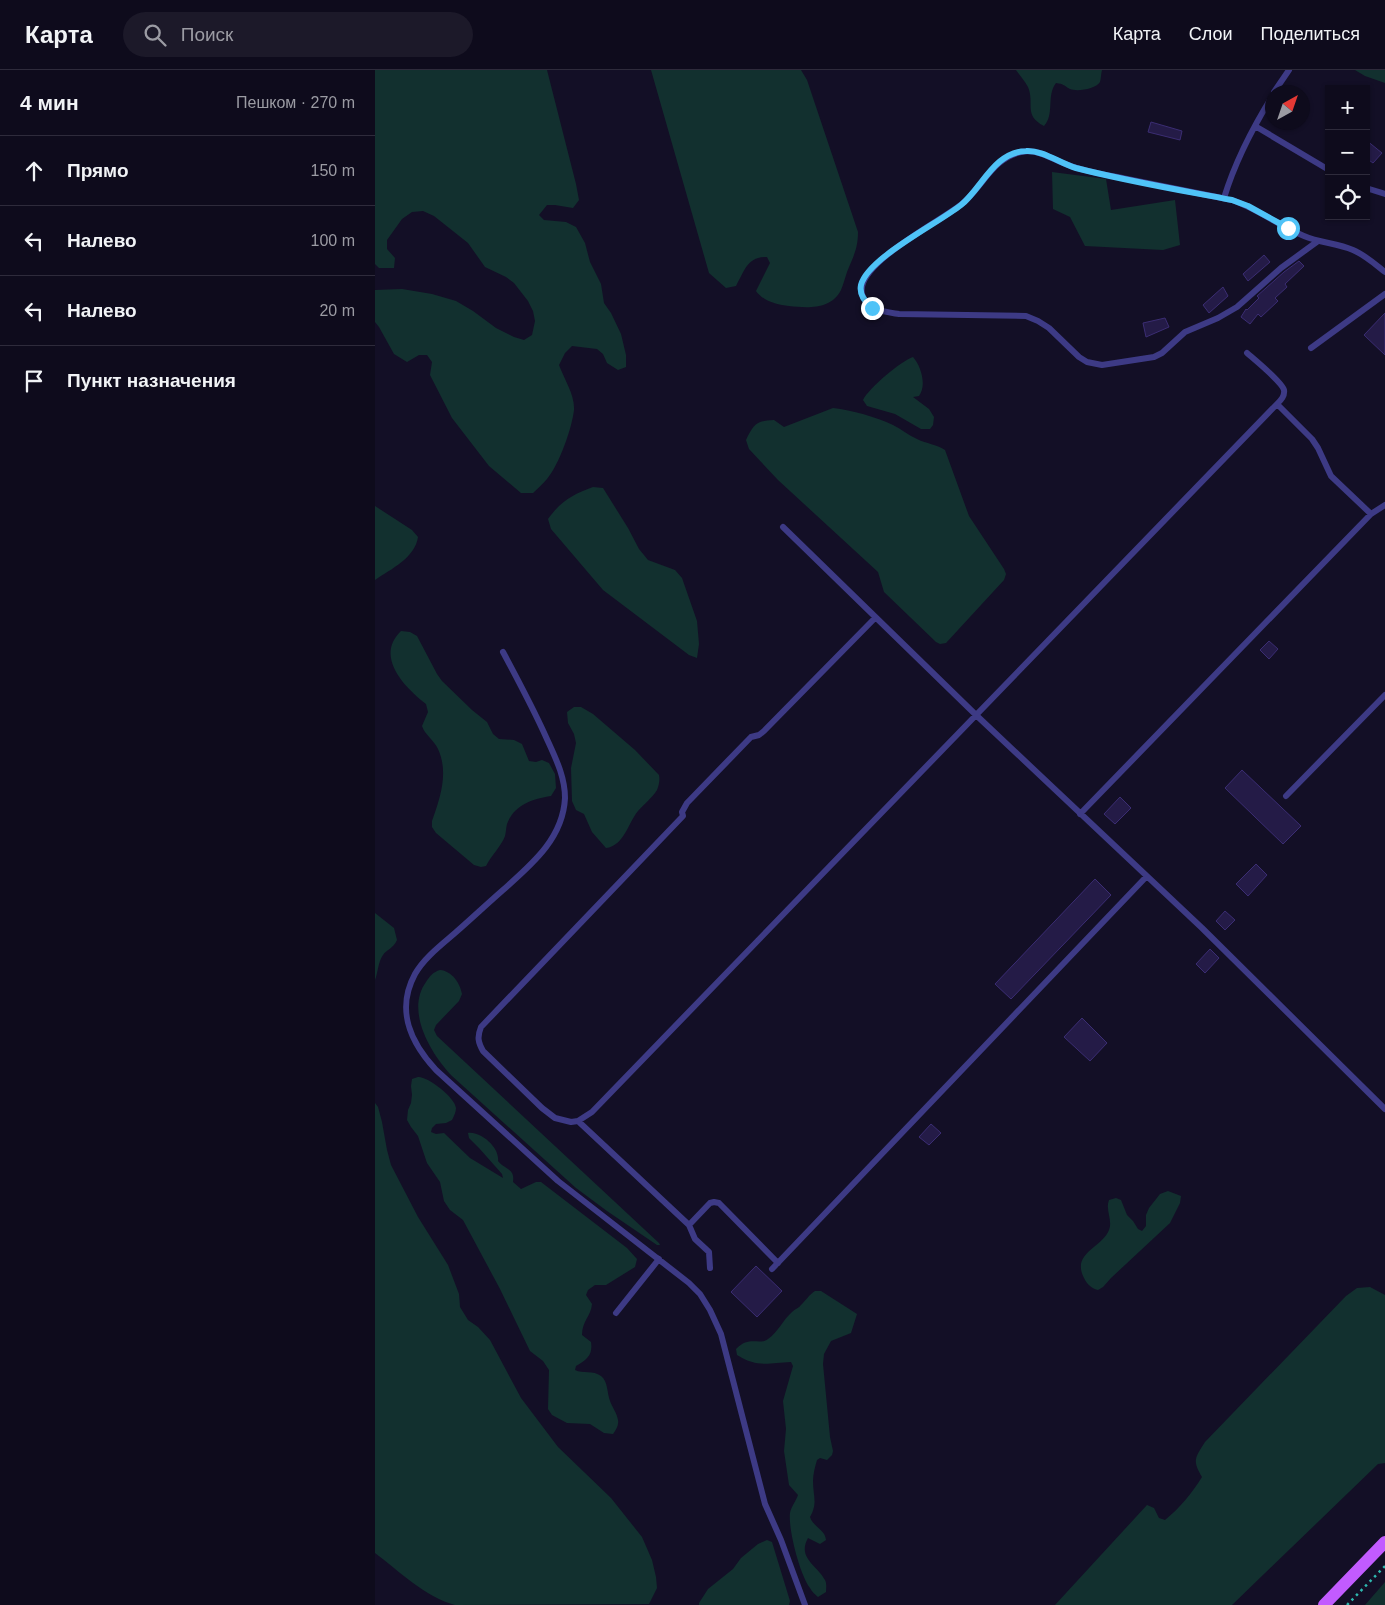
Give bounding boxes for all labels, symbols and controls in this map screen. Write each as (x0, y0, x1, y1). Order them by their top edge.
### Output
search box (123, 12, 473, 57)
text: Карта (25, 21, 93, 48)
icon: search (141, 21, 169, 49)
text: Поиск (181, 24, 233, 45)
text: Карта (1113, 24, 1161, 44)
text: Слои (1189, 24, 1233, 44)
text: Поделиться (1261, 24, 1360, 44)
north arrow (1265, 85, 1310, 130)
map controls (1325, 85, 1370, 220)
button: + (1325, 85, 1370, 130)
text: 4 мин (20, 91, 79, 114)
text: Пешком · 270 m (236, 94, 355, 111)
button: − (1325, 130, 1370, 175)
icon: ahead (20, 157, 48, 185)
text: Прямо (67, 160, 129, 181)
text: 150 m (311, 162, 355, 179)
button: locate (1325, 175, 1370, 220)
route start (1277, 217, 1300, 240)
icon: left (20, 227, 48, 255)
text: Налево (67, 230, 137, 251)
text: 100 m (311, 232, 355, 249)
icon: left (20, 297, 48, 325)
route end (861, 297, 884, 320)
text: Налево (67, 300, 137, 321)
text: 20 m (319, 302, 355, 319)
icon: arrive (20, 367, 48, 395)
text: Пункт назначения (67, 370, 236, 391)

